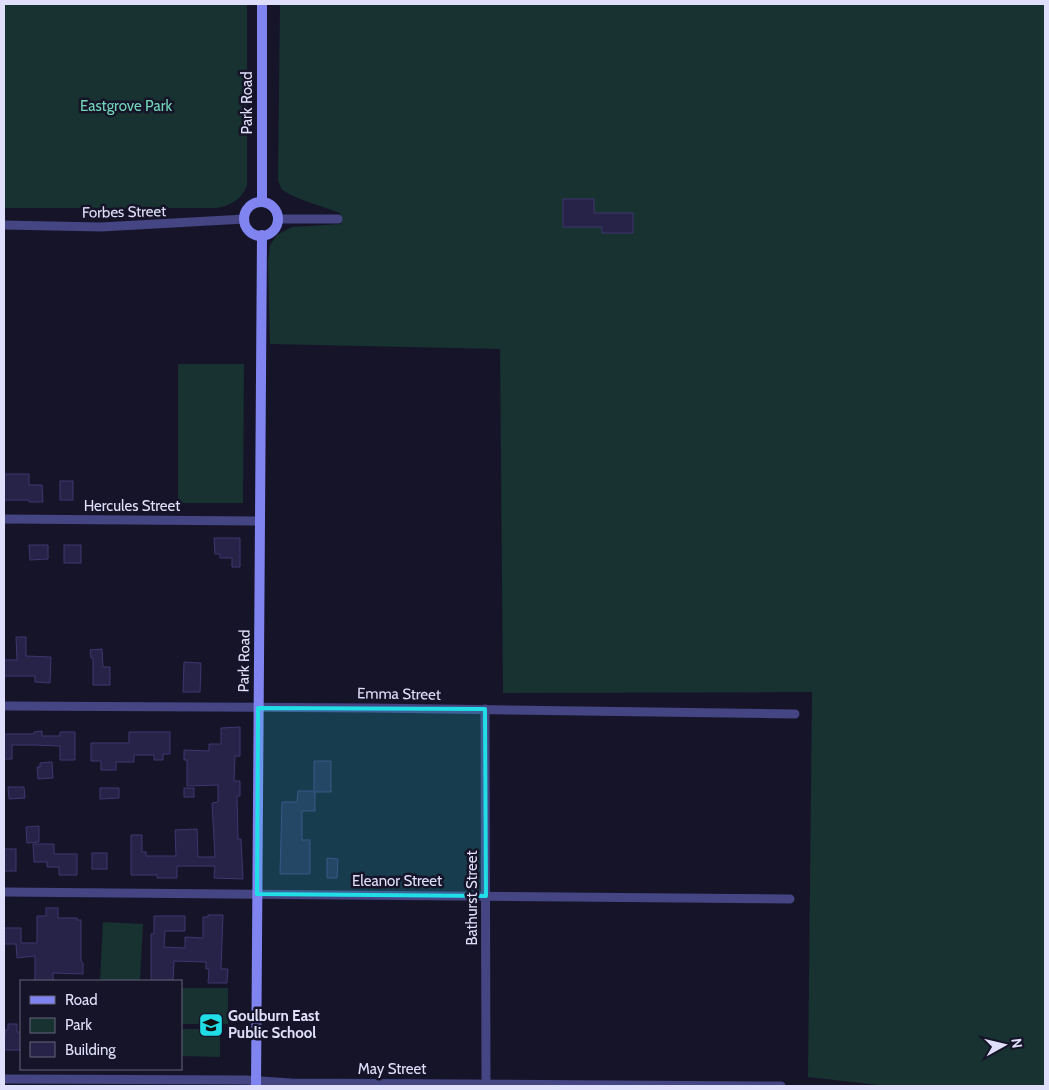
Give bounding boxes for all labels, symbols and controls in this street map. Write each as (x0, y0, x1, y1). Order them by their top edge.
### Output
street label: Park Road (238, 72, 256, 134)
park label: Eastgrove Park (80, 97, 172, 115)
street label: Forbes Street (82, 202, 166, 222)
street label: Hercules Street (84, 497, 180, 515)
street label: Park Road (234, 629, 254, 693)
street label: Emma Street (357, 684, 441, 704)
street label: Bathurst Street (463, 851, 481, 945)
street label: Eleanor Street (352, 872, 442, 890)
legend (20, 980, 182, 1070)
text: Road (65, 991, 98, 1009)
place label: Goulburn East Public School (228, 1007, 320, 1042)
school or university icon: Goulburn East Public School (198, 1012, 224, 1038)
text: Park (65, 1016, 92, 1034)
north arrow (979, 1020, 1029, 1070)
text: N (1007, 1037, 1026, 1049)
text: Building (65, 1041, 116, 1059)
street label: May Street (358, 1060, 426, 1078)

